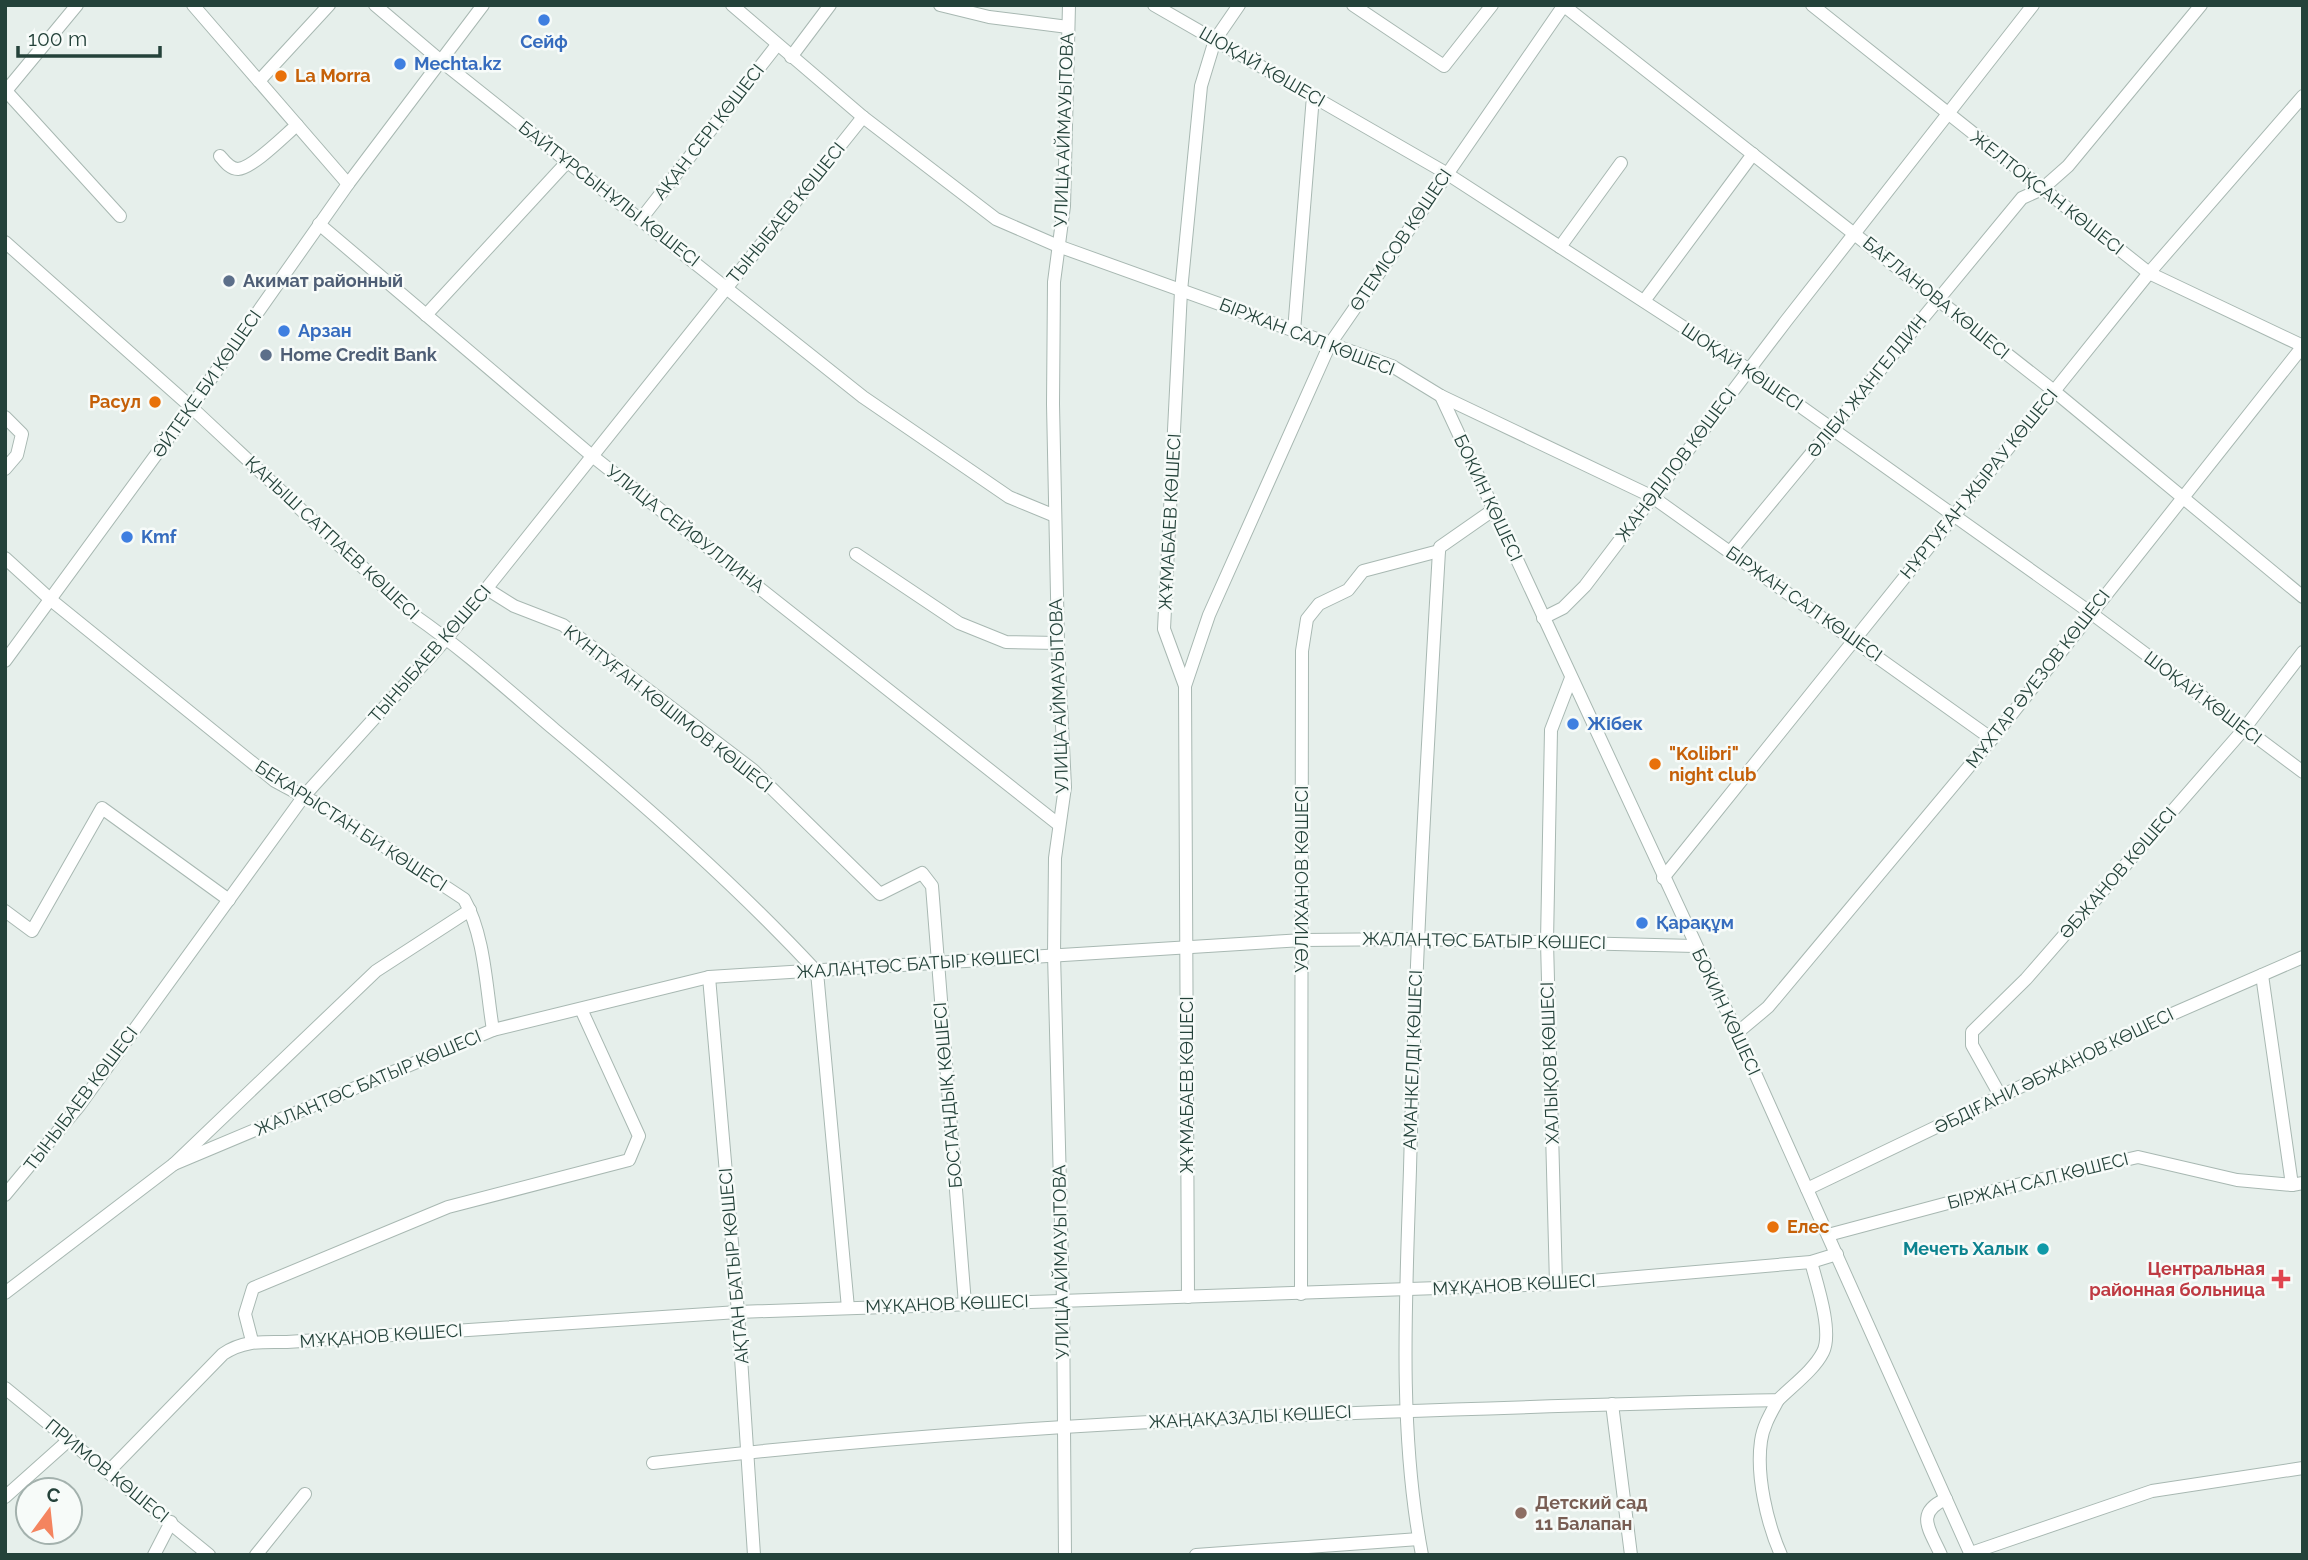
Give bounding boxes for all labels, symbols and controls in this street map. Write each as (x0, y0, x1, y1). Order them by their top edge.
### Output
marker: Сейф (536, 12, 552, 28)
scale bar (18, 14, 159, 58)
street label: ШОҚАЙ КӨШЕСІ (1196, 22, 1329, 111)
text: 100 m (28, 26, 87, 51)
place label: Сейф (520, 31, 568, 52)
street label: УЛИЦА АЙМАУЫТОВА (1050, 32, 1077, 228)
place label: Mechta.kz (414, 53, 502, 74)
marker: Mechta.kz (392, 56, 408, 72)
street label: АҚАН СЕРІ КӨШЕСІ (649, 60, 768, 204)
place label: La Morra (295, 65, 371, 86)
marker: La Morra (273, 68, 289, 84)
street label: БАЙТҰРСЫНҰЛЫ КӨШЕСІ (515, 116, 704, 271)
street label: ЖЕЛТОҚСАН КӨШЕСІ (1967, 126, 2128, 259)
street label: ТЫНЫБАЕВ КӨШЕСІ (722, 138, 849, 287)
street label: ӨТЕМІСОВ КӨШЕСІ (1345, 165, 1456, 315)
street label: БАҒЛАНОВА КӨШЕСІ (1859, 232, 2014, 363)
place label: Акимат районный (243, 270, 403, 291)
marker: Акимат районный (221, 273, 237, 289)
street label: БІРЖАН САЛ КӨШЕСІ (1217, 293, 1398, 380)
street label: ӘЙТЕКЕ БИ КӨШЕСІ (148, 306, 265, 461)
street label: ӘЛІБИ ЖАНГЕЛДИН (1803, 310, 1931, 461)
street label: ШОҚАЙ КӨШЕСІ (1678, 318, 1807, 415)
place label: Арзан (298, 320, 352, 341)
marker: Арзан (276, 323, 292, 339)
place label: Home Credit Bank (280, 344, 438, 365)
marker: Home Credit Bank (258, 347, 274, 363)
street label: ЖАНӘДІЛОВ КӨШЕСІ (1611, 384, 1740, 546)
street label: НҰРТУҒАН ЖЫРАУ КӨШЕСІ (1896, 385, 2062, 583)
place label: Расул (89, 391, 141, 412)
marker: Расул (147, 394, 163, 410)
street label: БОКИН КӨШЕСІ (1450, 431, 1527, 564)
street label: ЖҰМАБАЕВ КӨШЕСІ (1154, 433, 1185, 611)
street label: ҚАНЫШ САТПАЕВ КӨШЕСІ (241, 452, 423, 624)
street label: УЛИЦА СЕЙФУЛЛИНА (602, 460, 769, 597)
place label: Kmf (141, 526, 178, 547)
marker: Kmf (119, 529, 135, 545)
street label: БІРЖАН САЛ КӨШЕСІ (1722, 542, 1886, 666)
street label: ТЫНЫБАЕВ КӨШЕСІ (364, 581, 495, 727)
street label: МҰХТАР ӘУЕЗОВ КӨШЕСІ (1961, 585, 2114, 772)
street label: УЛИЦА АЙМАУЫТОВА (1045, 598, 1072, 794)
street label: КҮНТУҒАН КӨШІМОВ КӨШЕСІ (560, 621, 777, 797)
street label: ШОҚАЙ КӨШЕСІ (2140, 647, 2266, 749)
place label: Жібек (1587, 713, 1643, 734)
marker: Жібек (1565, 716, 1581, 732)
place label: "Kolibri" night club (1669, 743, 1756, 785)
street label: БЕКАРЫСТАН БИ КӨШЕСІ (252, 756, 451, 895)
marker: "Kolibri" night club (1647, 756, 1663, 772)
street label: УӘЛИХАНОВ КӨШЕСІ (1291, 785, 1312, 973)
street label: ӘБЖАНОВ КӨШЕСІ (2055, 803, 2180, 943)
place label: Қарақұм (1656, 912, 1734, 933)
marker: Қарақұм (1634, 915, 1650, 931)
street label: ЖАЛАҢТӨС БАТЫР КӨШЕСІ (1362, 928, 1606, 953)
street label: ЖАЛАҢТӨС БАТЫР КӨШЕСІ (795, 945, 1040, 982)
street label: БОКИН КӨШЕСІ (1688, 945, 1765, 1078)
street label: АМАНКЕЛДІ КӨШЕСІ (1399, 969, 1426, 1150)
street label: ХАЛЫҚОВ КӨШЕСІ (1536, 981, 1563, 1145)
street label: ЖҰМАБАЕВ КӨШЕСІ (1176, 996, 1197, 1174)
street label: БОСТАНДЫҚ КӨШЕСІ (929, 1001, 966, 1189)
street label: ӘБДІҒАНИ ӘБЖАНОВ КӨШЕСІ (1931, 1003, 2177, 1138)
street label: ТЫНЫБАЕВ КӨШЕСІ (20, 1022, 142, 1175)
street label: ЖАЛАҢТӨС БАТЫР КӨШЕСІ (251, 1025, 484, 1140)
street label: БІРЖАН САЛ КӨШЕСІ (1945, 1148, 2131, 1213)
street label: УЛИЦА АЙМАУЫТОВА (1048, 1164, 1073, 1360)
street label: АҚТАН БАТЫР КӨШЕСІ (714, 1167, 753, 1365)
place label: Елес (1787, 1216, 1829, 1237)
marker: Елес (1765, 1219, 1781, 1235)
place label: Мечеть Халык (1903, 1238, 2029, 1259)
marker: Мечеть Халык (2035, 1241, 2051, 1257)
place label: Центральная районная больница (2089, 1258, 2265, 1300)
marker: Центральная районная больница (2271, 1269, 2291, 1289)
street label: МҰҚАНОВ КӨШЕСІ (1432, 1270, 1596, 1299)
street label: МҰҚАНОВ КӨШЕСІ (865, 1290, 1029, 1317)
street label: МҰҚАНОВ КӨШЕСІ (299, 1319, 463, 1352)
street label: ЖАҢАҚАЗАЛЫ КӨШЕСІ (1148, 1401, 1352, 1432)
street label: ПРИМОВ КӨШЕСІ (41, 1415, 173, 1527)
north arrow (14, 1476, 84, 1546)
place label: Детский сад 11 Балапан (1535, 1492, 1648, 1534)
marker: Детский сад 11 Балапан (1513, 1505, 1529, 1521)

